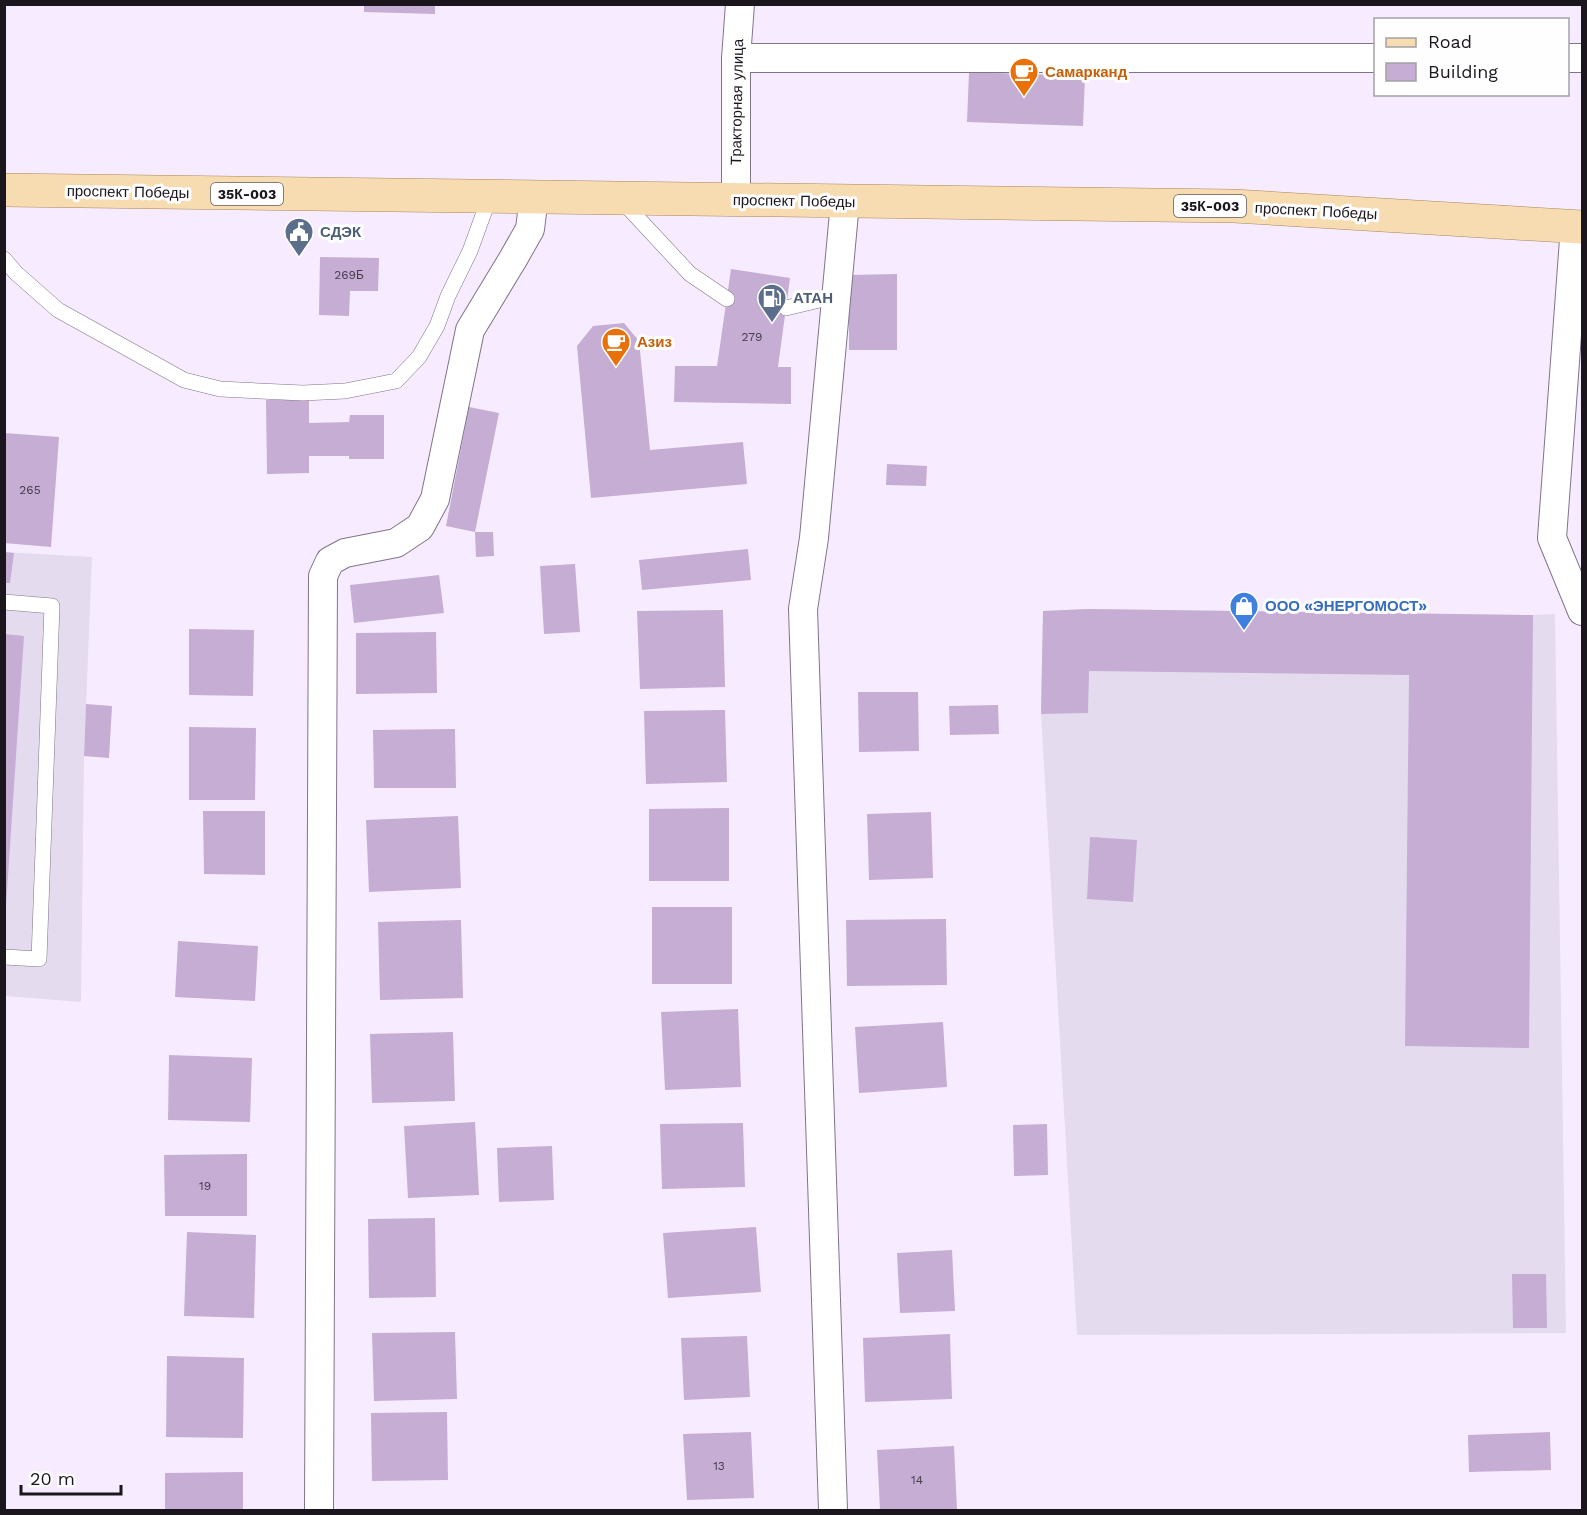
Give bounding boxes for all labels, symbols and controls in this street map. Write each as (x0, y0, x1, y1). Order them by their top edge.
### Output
legend (1374, 18, 1569, 96)
text: Road (1428, 31, 1472, 52)
street label: Тракторная улица (727, 38, 747, 165)
cafe icon: Самарканд (1008, 56, 1040, 98)
text: Building (1428, 61, 1498, 82)
place label: Самарканд (1045, 63, 1128, 81)
street label: проспект Победы (67, 182, 189, 202)
road number: 35К-003 (211, 183, 283, 205)
street label: проспект Победы (733, 191, 855, 211)
road number: 35К-003 (1174, 195, 1246, 217)
street label: проспект Победы (1254, 199, 1378, 223)
public building icon: СДЭК (283, 216, 315, 258)
place label: СДЭК (320, 223, 362, 241)
house number: 269Б (334, 268, 364, 282)
fuel station icon: АТАН (756, 282, 788, 324)
place label: АТАН (793, 289, 833, 307)
cafe icon: Азиз (600, 326, 632, 368)
house number: 279 (742, 330, 762, 344)
place label: Азиз (637, 333, 672, 351)
house number: 265 (19, 483, 41, 497)
shop icon: ООО «ЭНЕРГОМОСТ» (1228, 590, 1260, 632)
place label: ООО «ЭНЕРГОМОСТ» (1265, 597, 1427, 615)
house number: 19 (199, 1179, 211, 1193)
scale bar (21, 1458, 122, 1496)
house number: 13 (713, 1459, 725, 1473)
text: 20 m (30, 1468, 75, 1489)
house number: 14 (911, 1473, 923, 1487)

